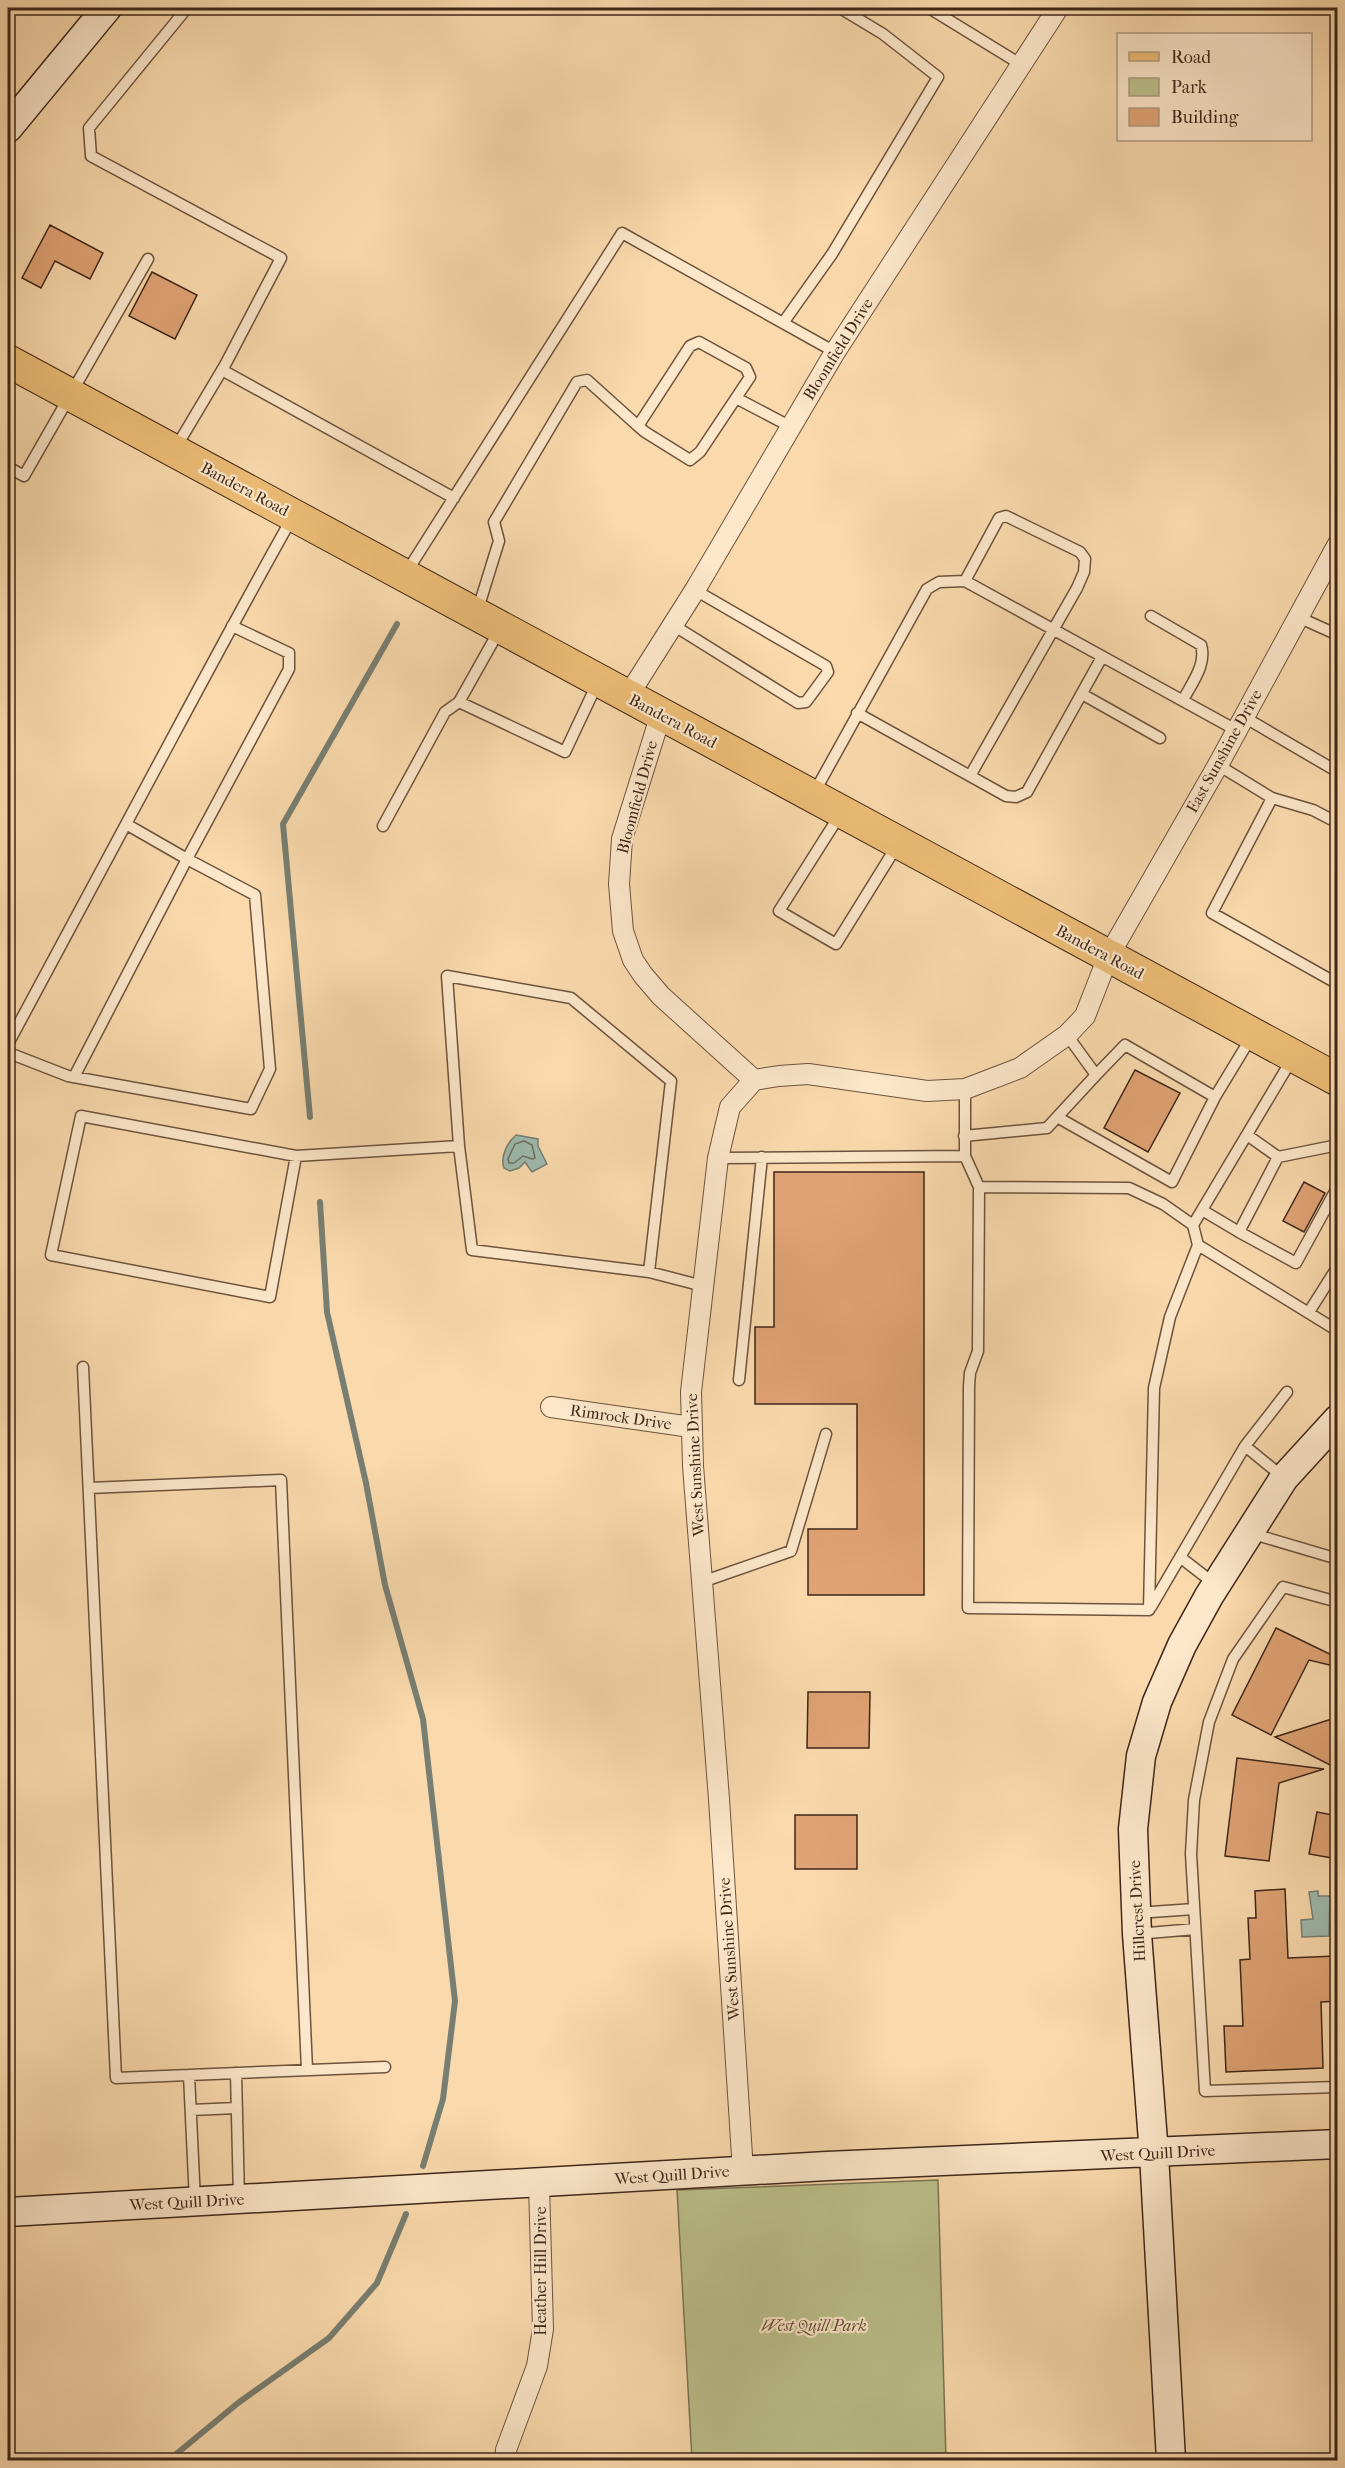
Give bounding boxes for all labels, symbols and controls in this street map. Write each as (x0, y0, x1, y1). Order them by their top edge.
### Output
legend (1117, 33, 1312, 141)
text: Road (1171, 47, 1211, 68)
text: Park (1171, 77, 1208, 98)
text: Building (1171, 107, 1239, 128)
street label: Bloomfield Drive (799, 295, 877, 403)
street label: Bandera Road (198, 458, 292, 520)
street label: East Sunshine Drive (1182, 686, 1266, 816)
street label: Bandera Road (626, 690, 720, 752)
street label: Bloomfield Drive (613, 738, 661, 856)
street label: Bandera Road (1053, 921, 1147, 983)
street label: West Sunshine Drive (682, 1393, 708, 1538)
street label: Rimrock Drive (569, 1400, 673, 1434)
street label: Hillcrest Drive (1125, 1860, 1149, 1962)
street label: West Sunshine Drive (715, 1877, 744, 2022)
street label: West Quill Drive (1099, 2140, 1216, 2166)
street label: West Quill Drive (613, 2162, 730, 2189)
street label: West Quill Drive (128, 2189, 245, 2215)
street label: Heather Hill Drive (531, 2206, 550, 2336)
park label: West Quill Park (761, 2316, 867, 2336)

